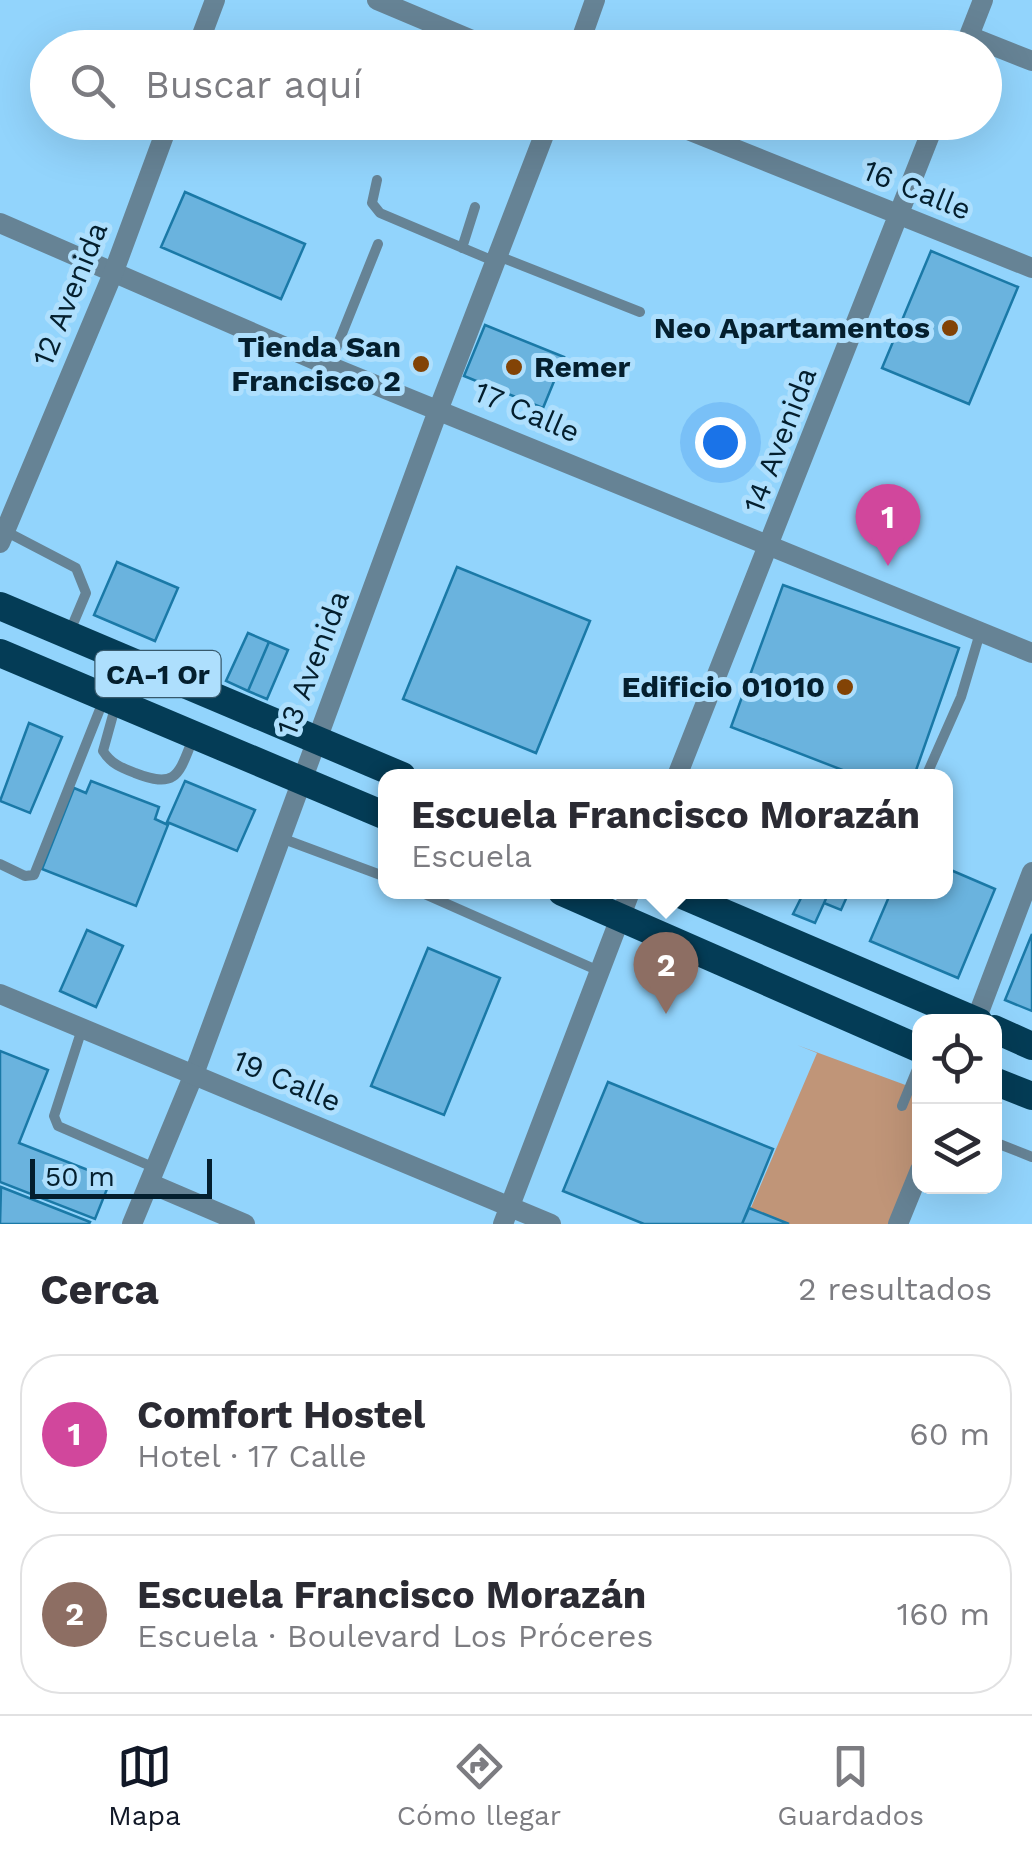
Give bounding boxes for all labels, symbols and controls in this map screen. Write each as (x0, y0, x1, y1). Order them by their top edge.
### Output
search box (30, 30, 1002, 140)
icon: search (65, 58, 120, 113)
text: Buscar aquí (145, 63, 363, 107)
street label: 16 Calle (858, 152, 976, 227)
street label: 12 Avenida (25, 217, 114, 371)
place label: Neo Apartamentos (654, 310, 930, 345)
marker: Neo Apartamentos (939, 317, 961, 339)
place label: Tienda San Francisco 2 (231, 329, 401, 398)
place label: Remer (534, 349, 630, 384)
marker: Tienda San Francisco 2 (410, 353, 432, 375)
marker: Remer (503, 356, 525, 378)
street label: 14 Avenida (736, 362, 823, 518)
street label: 17 Calle (469, 374, 585, 449)
your location (695, 417, 746, 468)
pin: 1 (856, 484, 920, 566)
street label: 13 Avenida (269, 585, 356, 740)
road number: CA-1 Or (96, 651, 220, 697)
place label: Edificio 01010 (621, 669, 825, 704)
marker: Edificio 01010 (834, 676, 856, 698)
popup (378, 769, 953, 899)
text: Escuela Francisco Morazán (411, 793, 920, 837)
text: Escuela (411, 837, 532, 875)
pin: 2 (634, 932, 698, 1014)
map controls (912, 1014, 1002, 1194)
button: locate (912, 1014, 1002, 1104)
street label: 19 Calle (228, 1042, 346, 1119)
button: layers (912, 1104, 1002, 1194)
scale bar (30, 1154, 212, 1198)
text: 50 m (45, 1160, 115, 1193)
text: Cerca (40, 1265, 159, 1314)
text: 2 resultados (798, 1270, 992, 1308)
text: Comfort Hostel (137, 1393, 425, 1437)
text: 1 (68, 1415, 81, 1453)
text: 60 m (909, 1415, 990, 1453)
text: Hotel · 17 Calle (137, 1437, 367, 1475)
text: Escuela Francisco Morazán (137, 1573, 646, 1617)
text: 2 (65, 1595, 84, 1633)
text: 160 m (897, 1595, 990, 1633)
text: Escuela · Boulevard Los Próceres (137, 1617, 653, 1655)
tab: Mapa (108, 1739, 181, 1832)
tab: Cómo llegar (397, 1739, 561, 1832)
tab: Guardados (777, 1739, 924, 1832)

